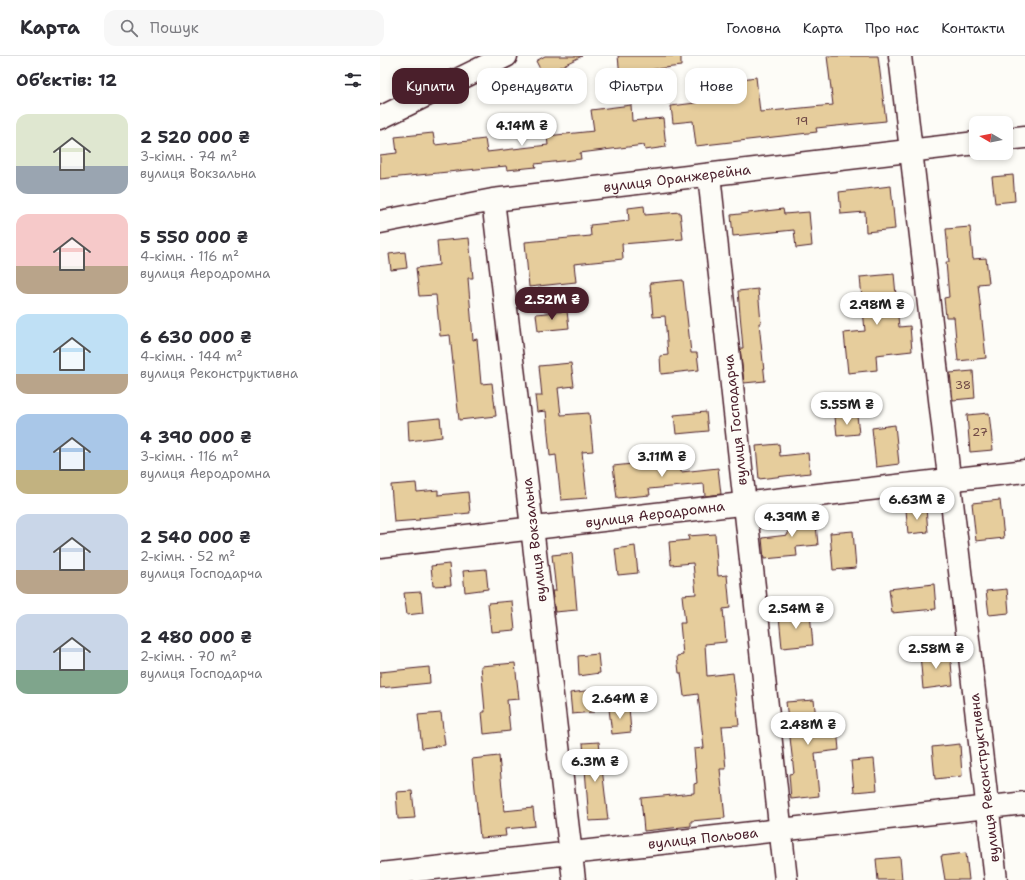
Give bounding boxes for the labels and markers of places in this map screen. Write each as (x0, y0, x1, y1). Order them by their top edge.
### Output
pin: 4.14M ₴ (485, 113, 559, 147)
pin: 2.52M ₴ (515, 287, 589, 321)
pin: 2.98M ₴ (840, 292, 914, 326)
pin: 5.55M ₴ (810, 392, 884, 426)
pin: 3.11M ₴ (625, 444, 699, 478)
pin: 6.63M ₴ (880, 487, 954, 521)
pin: 4.39M ₴ (755, 504, 829, 538)
pin: 2.54M ₴ (759, 596, 833, 630)
pin: 2.58M ₴ (899, 636, 973, 670)
pin: 2.64M ₴ (583, 686, 657, 720)
pin: 2.48M ₴ (771, 712, 845, 746)
pin: 6.3M ₴ (562, 749, 628, 783)

